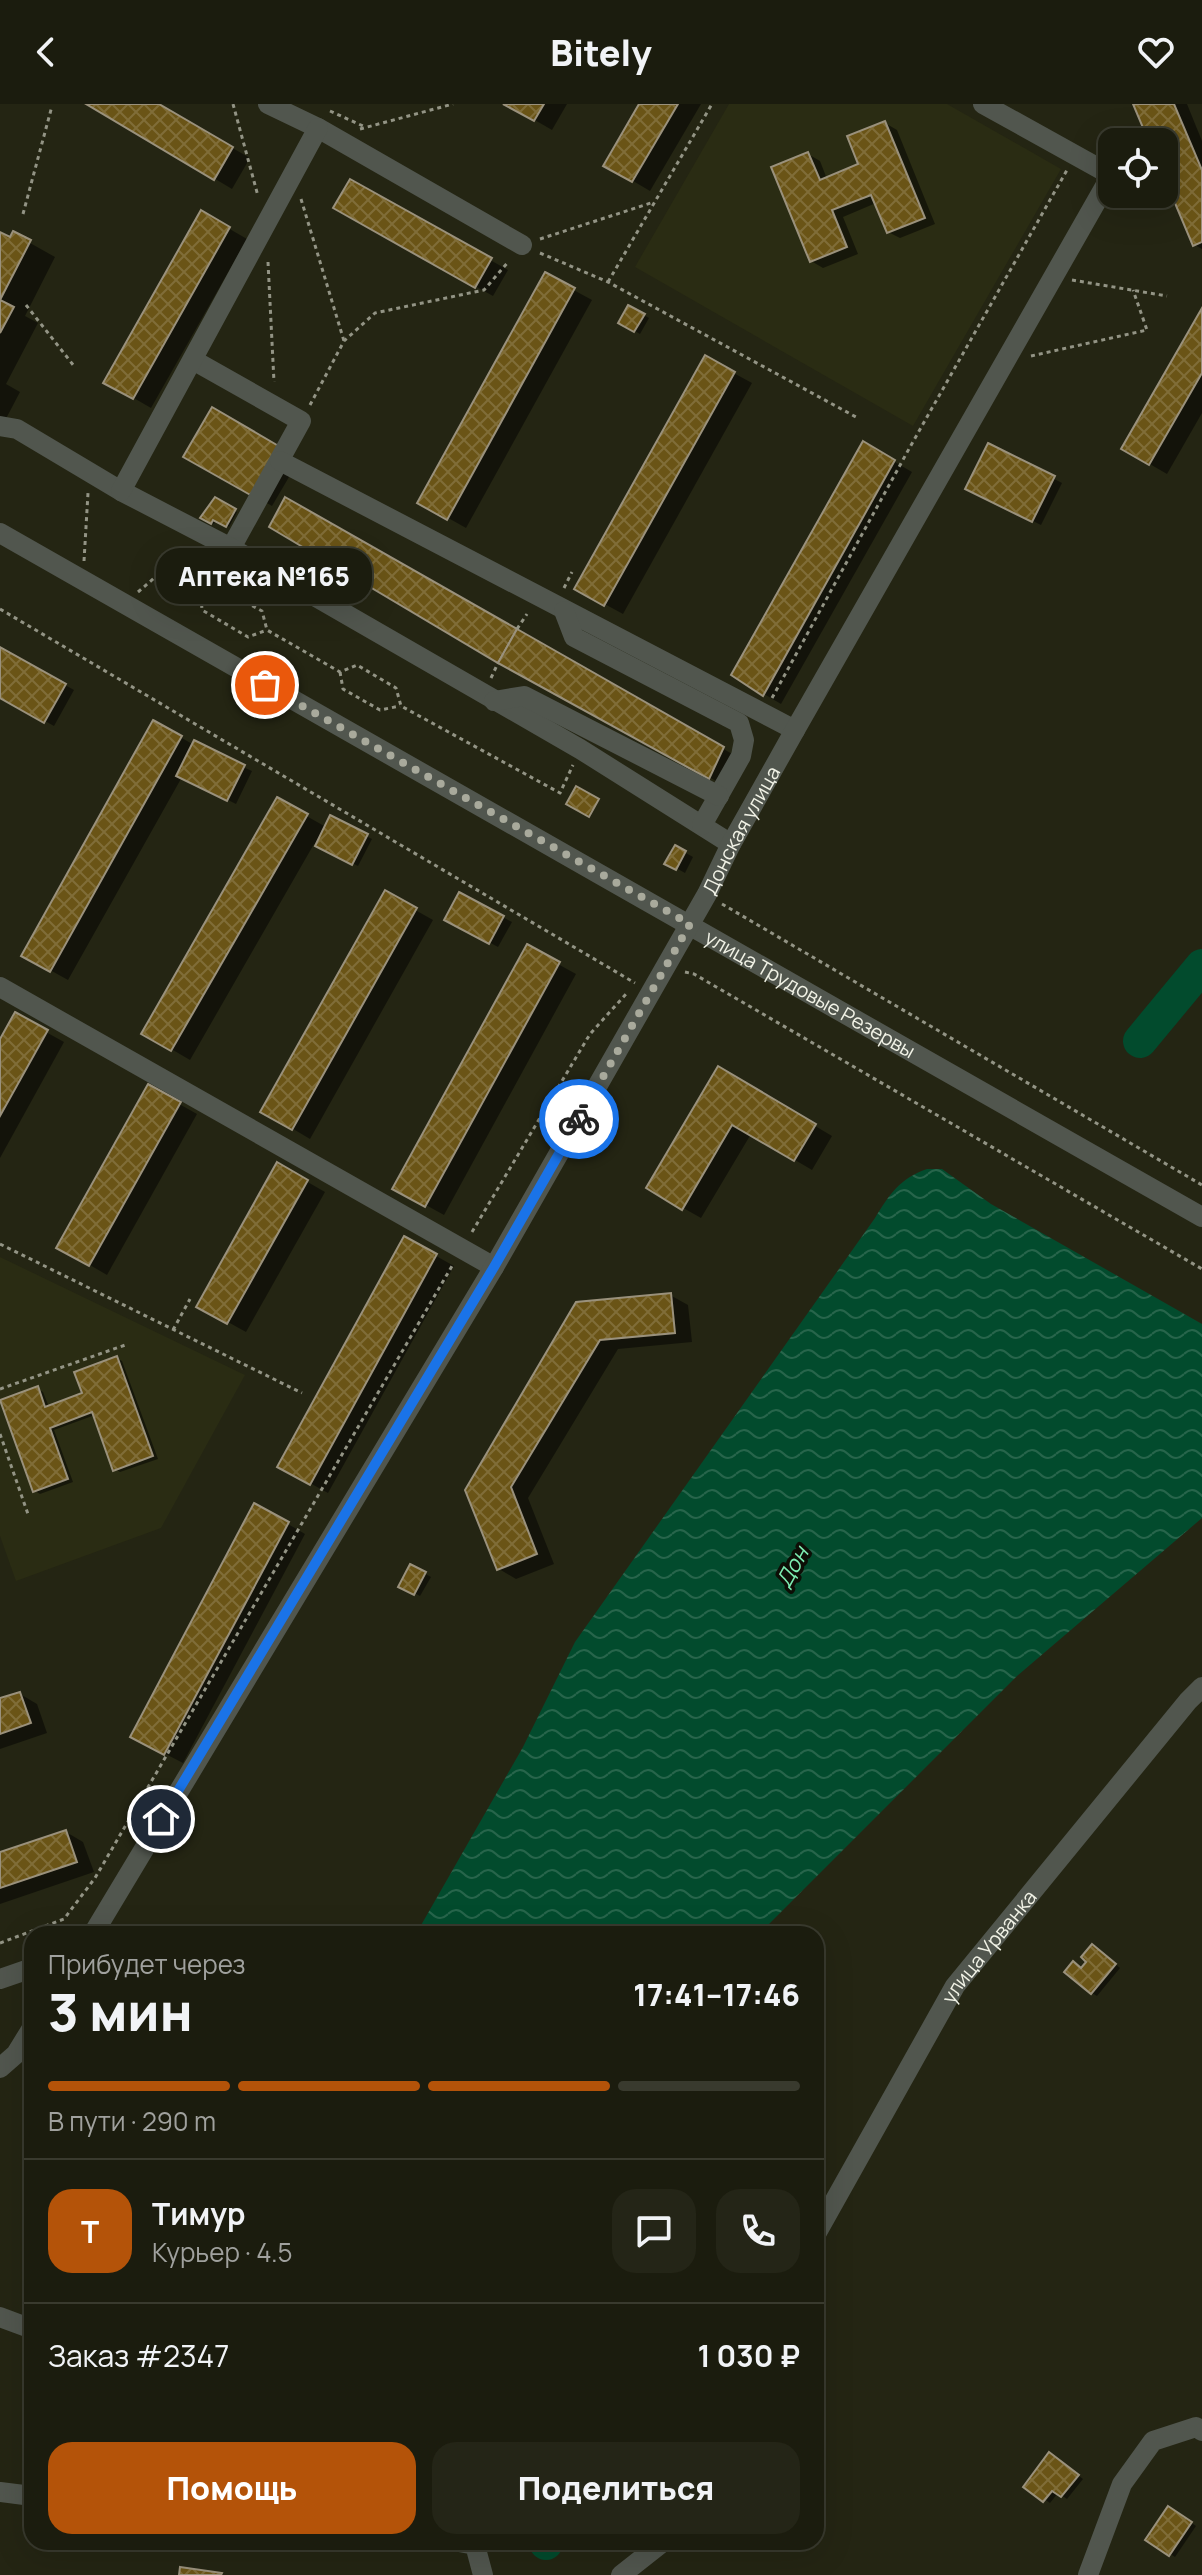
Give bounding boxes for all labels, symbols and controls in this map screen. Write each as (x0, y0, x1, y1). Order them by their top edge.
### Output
text: Bitely (550, 28, 652, 77)
icon: back (24, 30, 68, 74)
icon: heart (1134, 30, 1178, 74)
map controls (1098, 128, 1178, 208)
button: locate (1098, 128, 1178, 208)
callout: Аптека №165 (157, 549, 373, 605)
text: Аптека №165 (178, 558, 350, 594)
pin (231, 651, 299, 719)
icon: bag (243, 663, 287, 707)
street label: Донская улица (695, 761, 786, 899)
street label: улица Трудовые Резервы (700, 923, 921, 1064)
courier (539, 1079, 619, 1159)
icon: bike (557, 1097, 601, 1141)
water label: Дон (769, 1540, 816, 1593)
pin (127, 1785, 195, 1853)
icon: home (139, 1797, 183, 1841)
street label: улица Урванка (935, 1884, 1042, 2008)
text: Прибудет через (48, 1946, 246, 1982)
text: 17:41–17:46 (633, 1974, 800, 2015)
text: 3 мин (48, 1976, 193, 2047)
text: В пути · 290 m (48, 2103, 216, 2139)
button: chat (612, 2189, 696, 2273)
button: phone (716, 2189, 800, 2273)
text: Тимур (152, 2193, 245, 2234)
text: Т (81, 2211, 99, 2252)
text: Курьер · 4.5 (152, 2234, 293, 2270)
text: Заказ #2347 (48, 2335, 229, 2376)
text: 1 030 ₽ (697, 2335, 800, 2376)
button: Помощь (48, 2442, 416, 2534)
button: Поделиться (432, 2442, 800, 2534)

